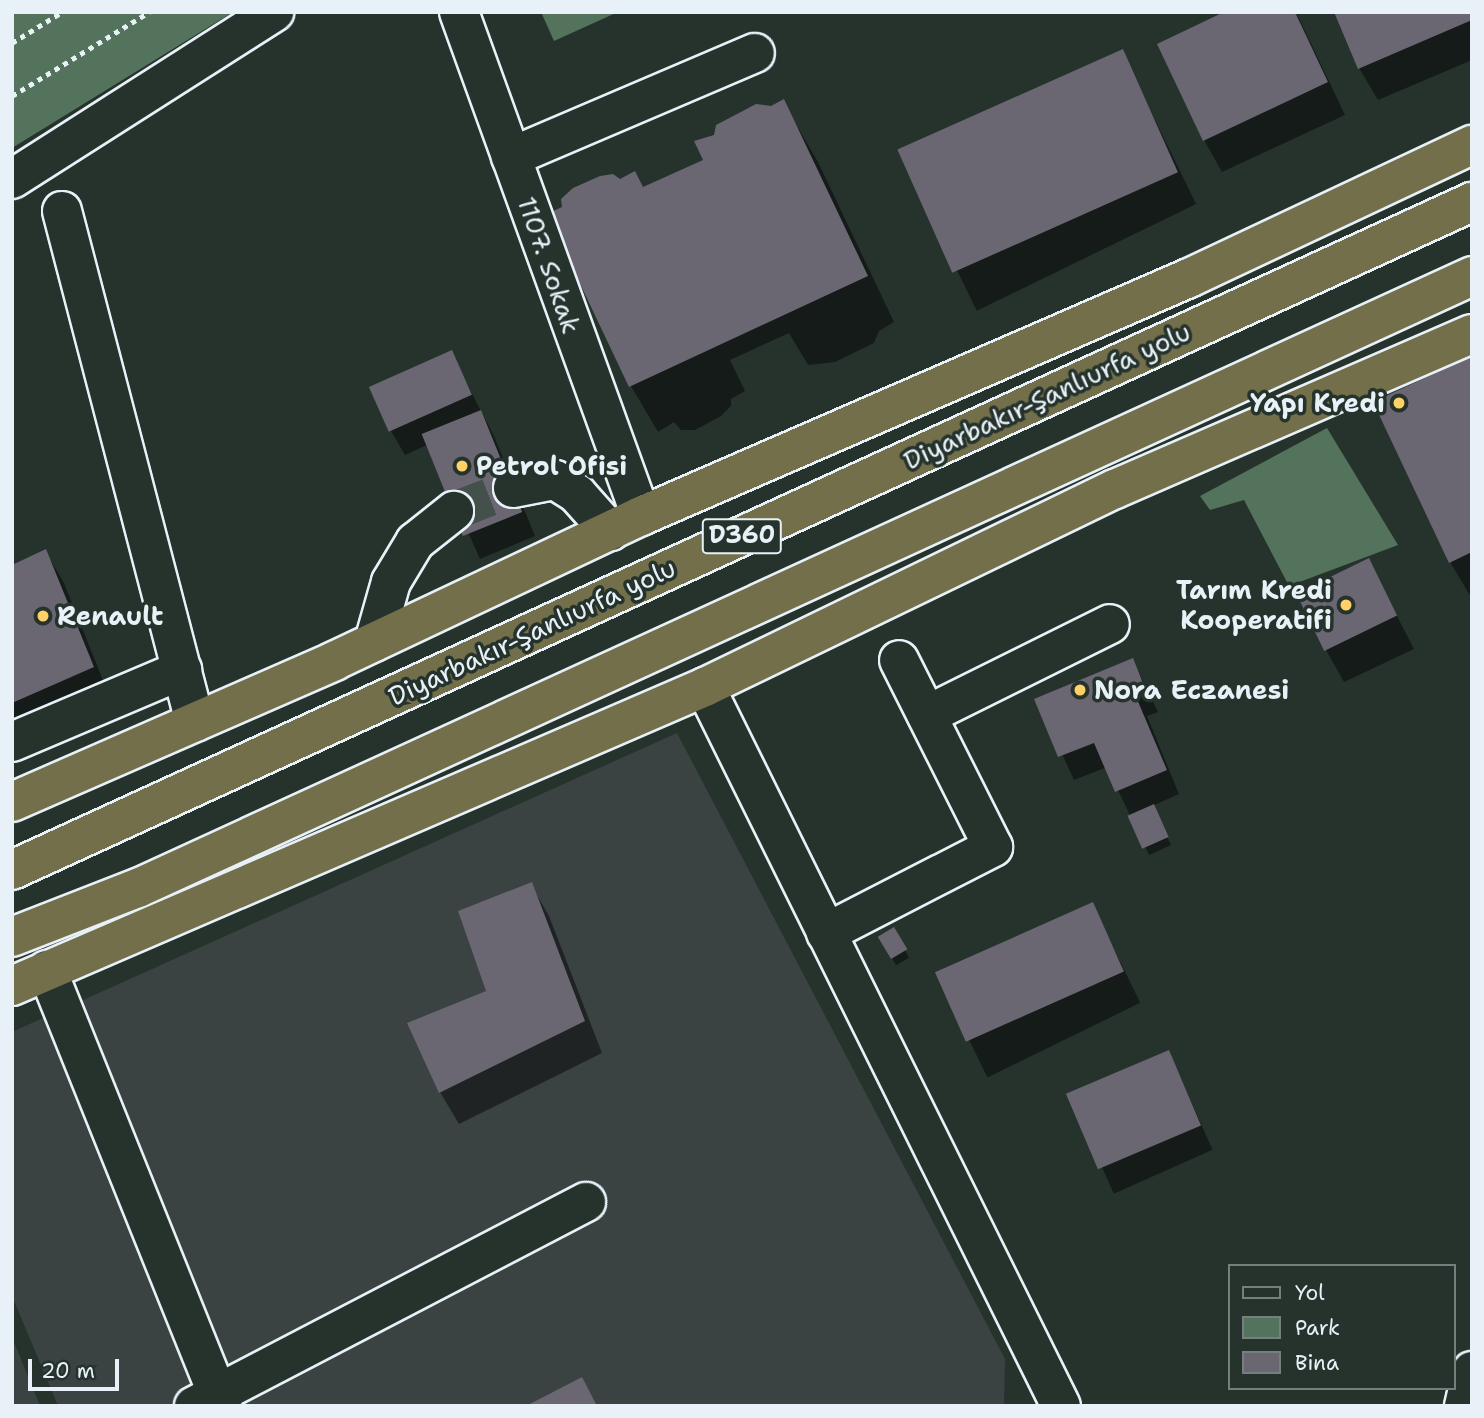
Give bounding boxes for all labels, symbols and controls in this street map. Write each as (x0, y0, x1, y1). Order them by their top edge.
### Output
street label: 1107. Sokak (511, 192, 587, 338)
street label: Diyarbakır-Şanlıurfa yolu (899, 316, 1195, 476)
place label: Yapı Kredi (1250, 387, 1385, 419)
marker: Yapı Kredi (1391, 395, 1407, 411)
place label: Petrol Ofisi (476, 450, 627, 482)
marker: Petrol Ofisi (454, 458, 470, 474)
road number: D360 (702, 516, 782, 556)
street label: Diyarbakır-Şanlıurfa yolu (384, 552, 680, 712)
place label: Tarım Kredi Kooperatifi (1176, 574, 1332, 636)
marker: Tarım Kredi Kooperatifi (1338, 597, 1354, 613)
place label: Renault (57, 600, 163, 632)
marker: Renault (35, 608, 51, 624)
place label: Nora Eczanesi (1094, 674, 1289, 706)
marker: Nora Eczanesi (1072, 682, 1088, 698)
legend (1228, 1264, 1456, 1390)
text: Yol (1295, 1279, 1325, 1307)
text: Park (1295, 1314, 1340, 1342)
scale bar (32, 1344, 122, 1388)
text: Bina (1295, 1349, 1339, 1377)
text: 20 m (41, 1357, 95, 1385)

